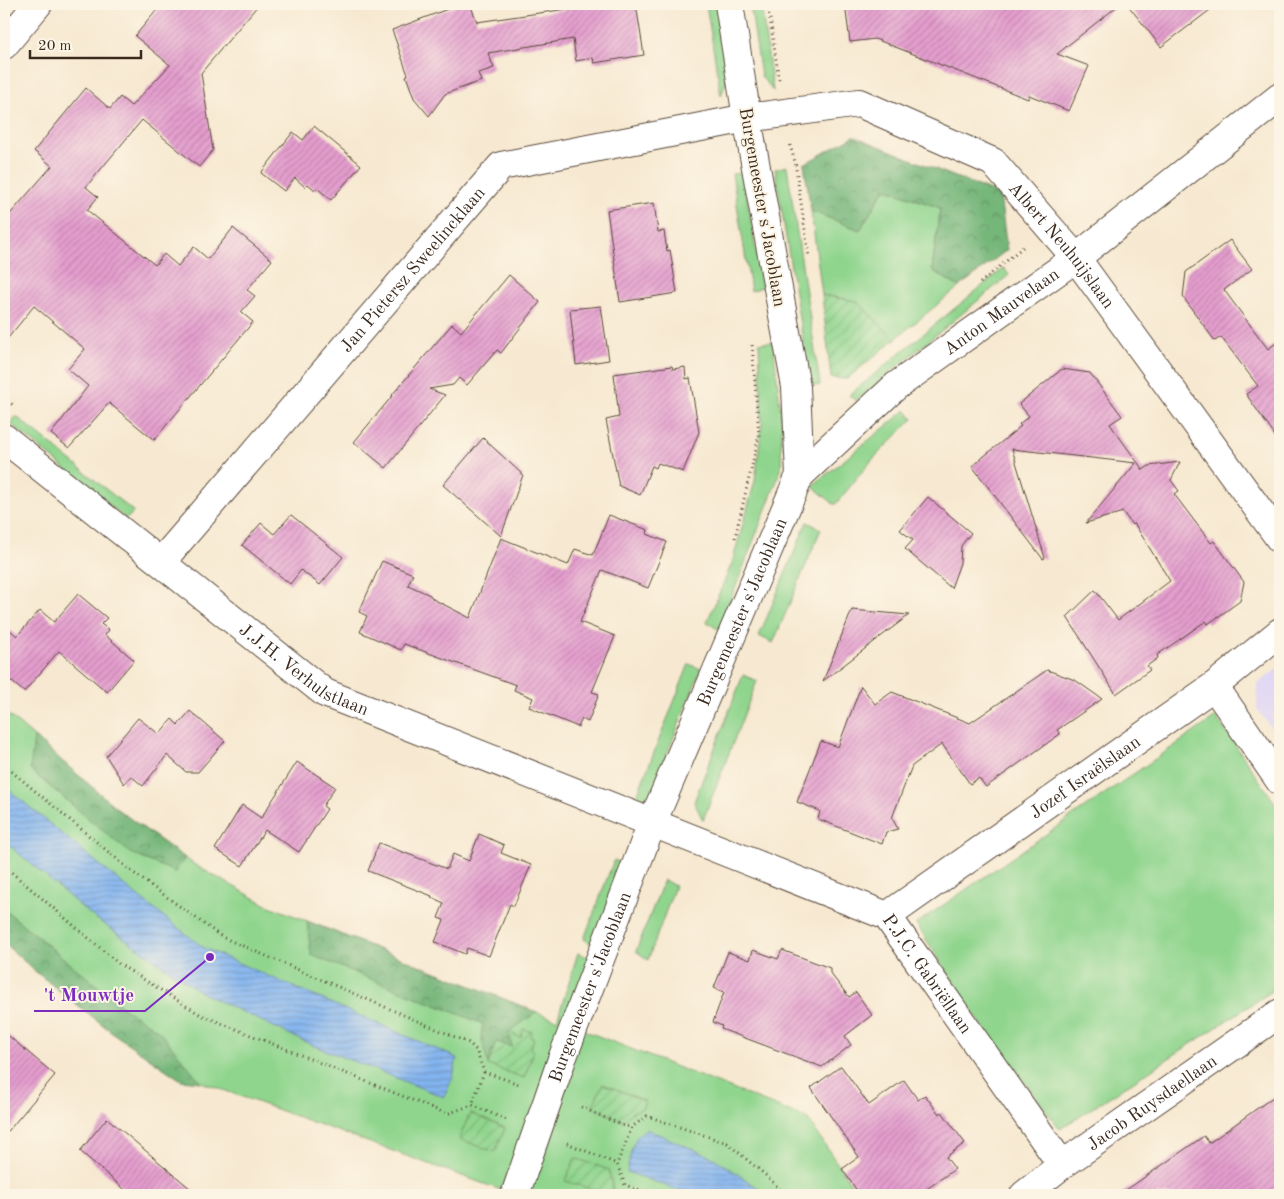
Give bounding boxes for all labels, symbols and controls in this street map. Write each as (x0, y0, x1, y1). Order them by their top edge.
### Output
scale bar (30, 28, 141, 60)
text: 20 m (38, 39, 72, 54)
street label: Burgemeester s'Jacoblaan (736, 106, 788, 309)
street label: Albert Neuhuijslaan (1005, 179, 1118, 312)
street label: Jan Pietersz Sweelincklaan (337, 183, 489, 356)
street label: Anton Mauvelaan (941, 265, 1063, 359)
street label: Burgemeester s'Jacoblaan (695, 515, 791, 709)
street label: J.J.H. Verhulstlaan (236, 621, 371, 719)
street label: Jozef Israëlslaan (1027, 733, 1144, 822)
street label: Burgemeester s'Jacoblaan (547, 889, 635, 1085)
street label: P.J.C. Gabriëllaan (879, 911, 975, 1037)
callout: 't Mouwtje (34, 977, 145, 1011)
text: 't Mouwtje (44, 987, 134, 1006)
street label: Jacob Ruysdaellaan (1084, 1052, 1221, 1154)

